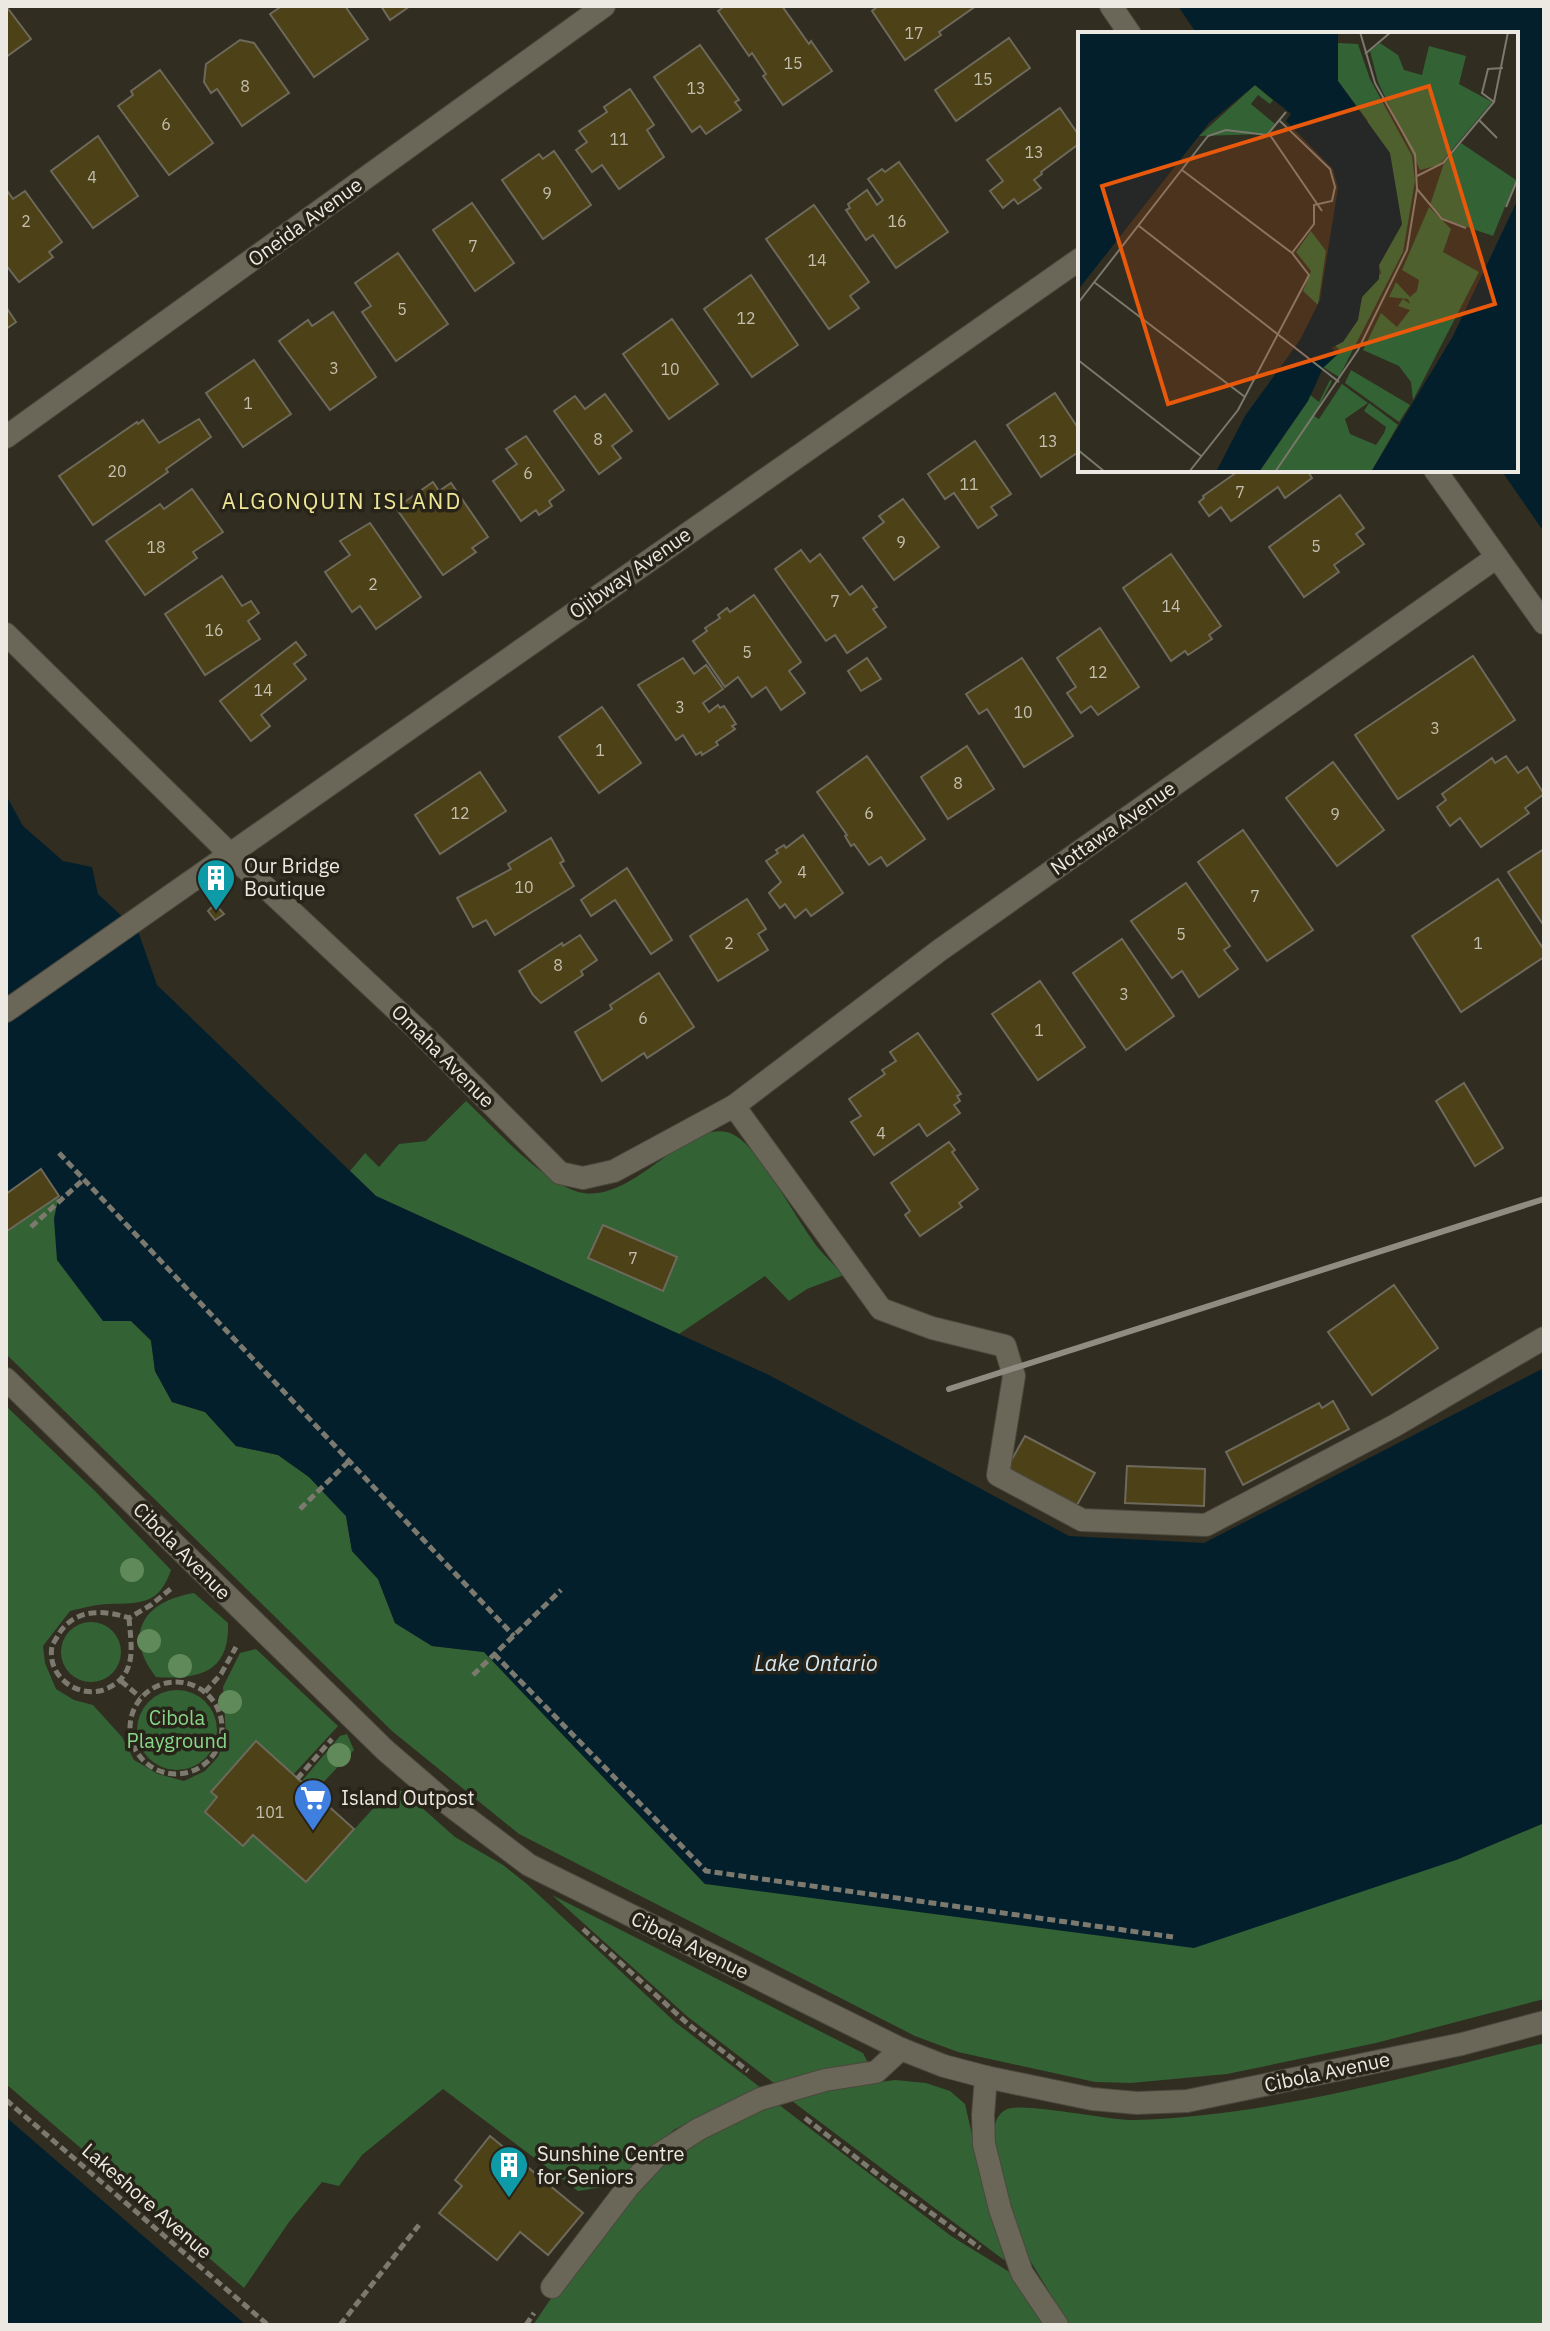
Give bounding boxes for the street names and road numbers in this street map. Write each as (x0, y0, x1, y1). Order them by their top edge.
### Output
street label: Oneida Avenue (242, 171, 367, 272)
street label: Ojibway Avenue (563, 521, 696, 625)
street label: Nottawa Avenue (1045, 774, 1181, 881)
street label: Omaha Avenue (386, 998, 501, 1113)
street label: Cibola Avenue (128, 1496, 237, 1605)
street label: Cibola Avenue (627, 1904, 754, 1985)
street label: Cibola Avenue (1262, 2045, 1392, 2098)
street label: Lakeshore Avenue (77, 2137, 218, 2265)

